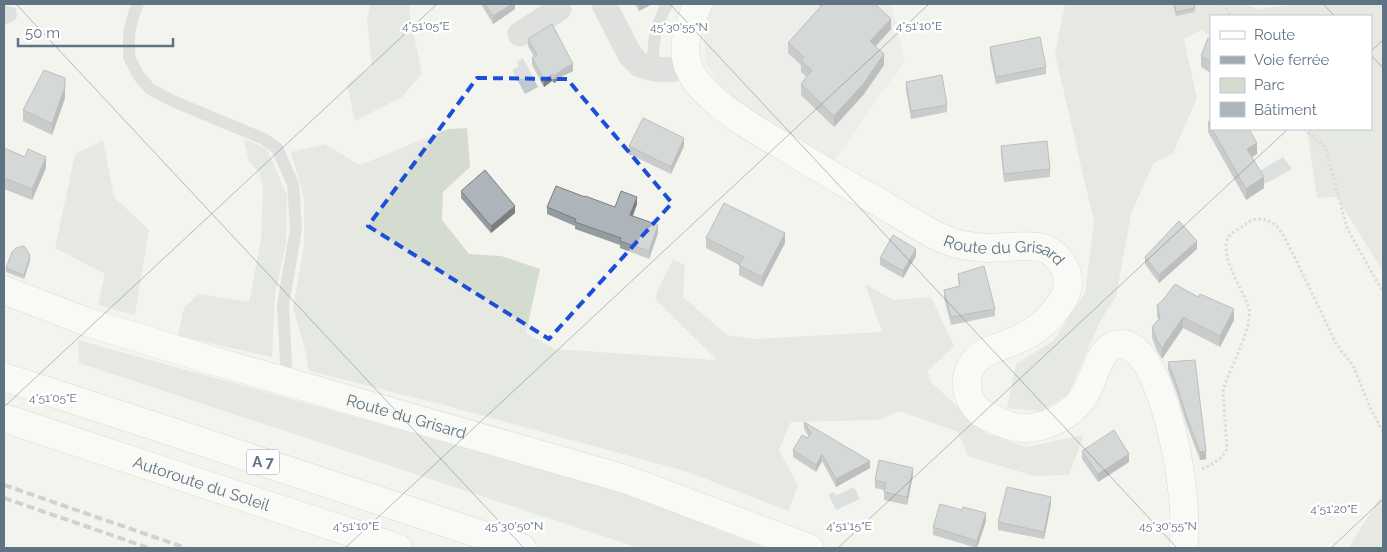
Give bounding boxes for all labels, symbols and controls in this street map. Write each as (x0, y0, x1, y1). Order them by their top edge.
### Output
scale bar (18, 15, 172, 47)
legend (1210, 15, 1372, 130)
text: 4°51'05"E (402, 19, 450, 33)
text: 4°51'10"E (896, 19, 942, 33)
text: 45°30'55"N (650, 20, 708, 34)
text: 50 m (25, 24, 60, 42)
text: Route (1254, 26, 1295, 44)
text: Voie ferrée (1254, 51, 1330, 69)
text: Parc (1254, 76, 1285, 94)
text: Bâtiment (1254, 101, 1317, 119)
street label: Route du Grisard (941, 231, 1069, 269)
street label: Route du Grisard (344, 390, 469, 442)
text: 4°51'05"E (29, 391, 77, 405)
road number: A 7 (247, 450, 279, 474)
street label: Autoroute du Soleil (131, 452, 273, 515)
text: 4°51'20"E (1310, 502, 1358, 516)
text: 4°51'10"E (333, 519, 379, 533)
text: 45°30'50"N (485, 519, 543, 533)
text: 4°51'15"E (826, 519, 872, 533)
text: 45°30'55"N (1139, 519, 1197, 533)

